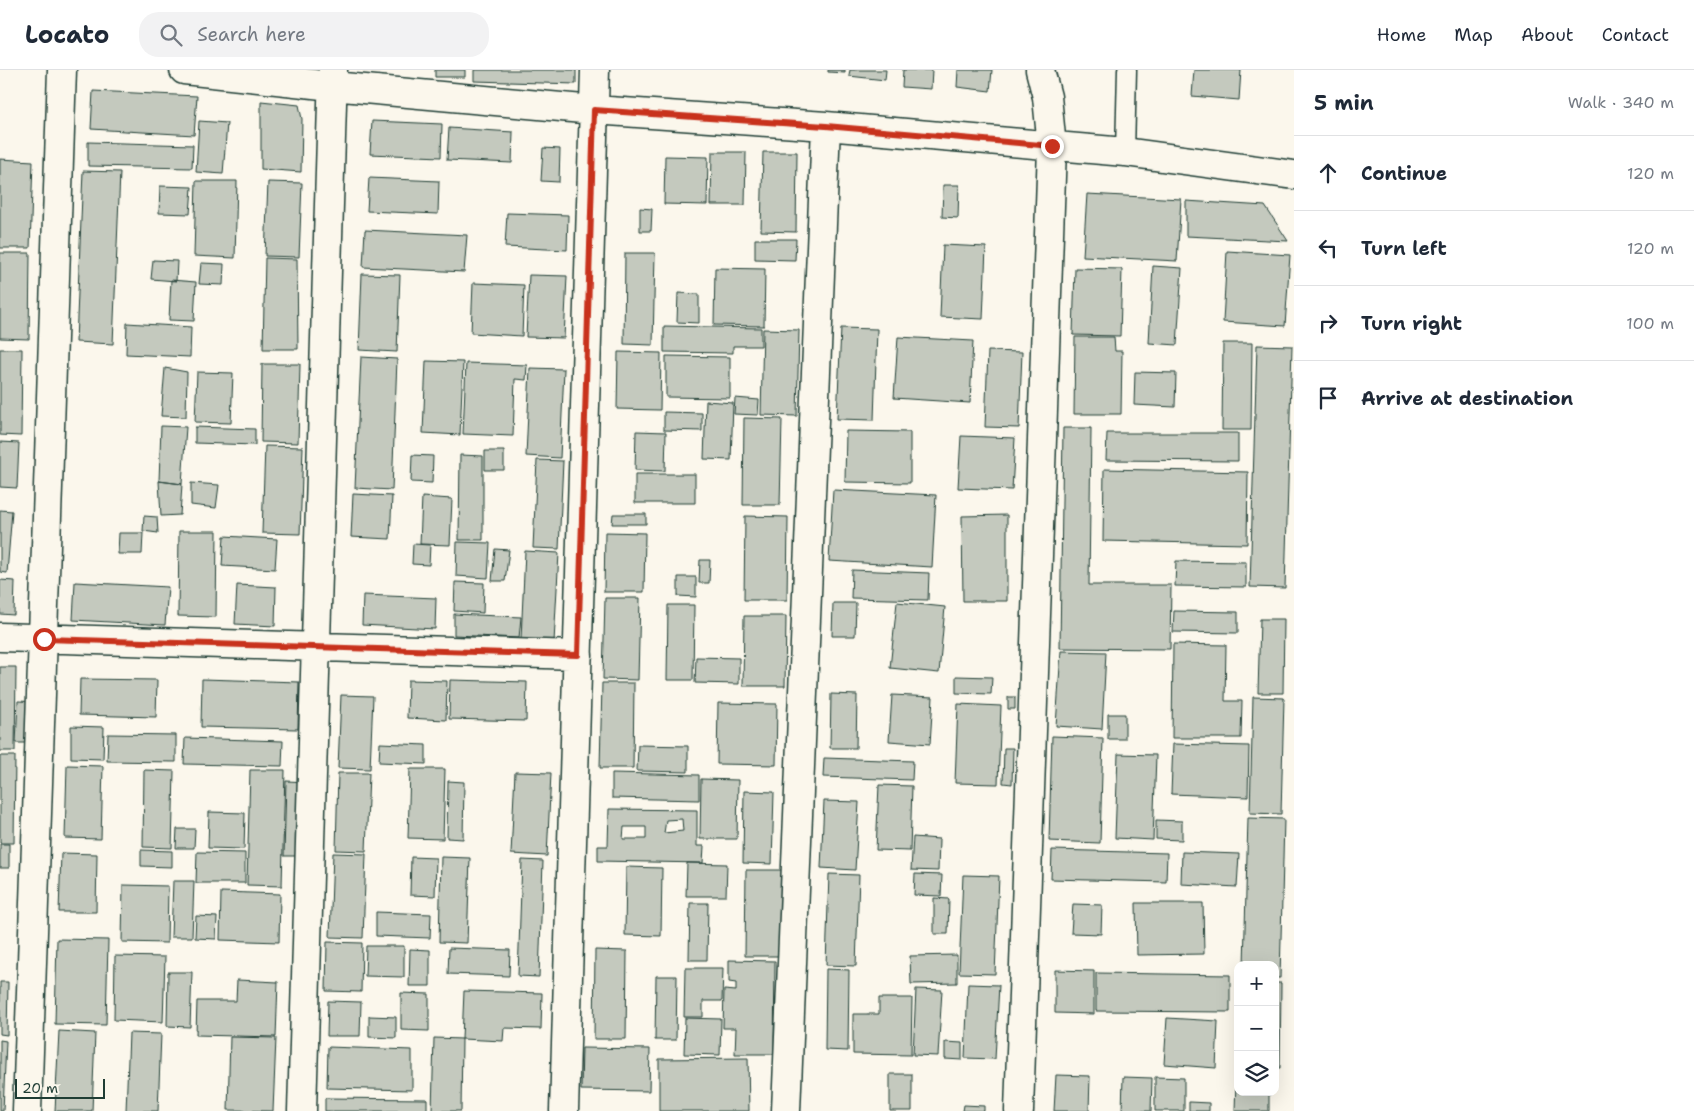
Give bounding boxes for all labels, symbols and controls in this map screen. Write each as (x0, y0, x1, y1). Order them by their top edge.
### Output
search box (139, 12, 489, 57)
text: Locato (25, 19, 109, 51)
icon: search (157, 21, 185, 49)
text: Search here (197, 22, 306, 47)
text: Home (1377, 23, 1426, 47)
text: Map (1454, 23, 1493, 47)
text: About (1521, 23, 1574, 47)
text: Contact (1602, 23, 1669, 47)
text: 5 min (1314, 89, 1374, 117)
text: Walk · 340 m (1568, 92, 1674, 113)
route end (1041, 135, 1064, 158)
icon: ahead (1314, 159, 1342, 187)
text: Continue (1361, 161, 1447, 186)
text: 120 m (1627, 163, 1674, 184)
icon: left (1314, 234, 1342, 262)
text: Turn left (1361, 236, 1447, 261)
text: 120 m (1627, 238, 1674, 259)
icon: right (1314, 309, 1342, 337)
text: Turn right (1361, 311, 1462, 336)
text: 100 m (1626, 313, 1674, 334)
icon: arrive (1314, 384, 1342, 412)
text: Arrive at destination (1361, 386, 1573, 411)
route start (33, 628, 56, 651)
map controls (1234, 961, 1279, 1096)
button: + (1234, 961, 1279, 1006)
button: − (1234, 1006, 1279, 1051)
button: layers (1234, 1051, 1279, 1096)
scale bar (15, 1076, 105, 1099)
text: 20 m (22, 1079, 58, 1097)

